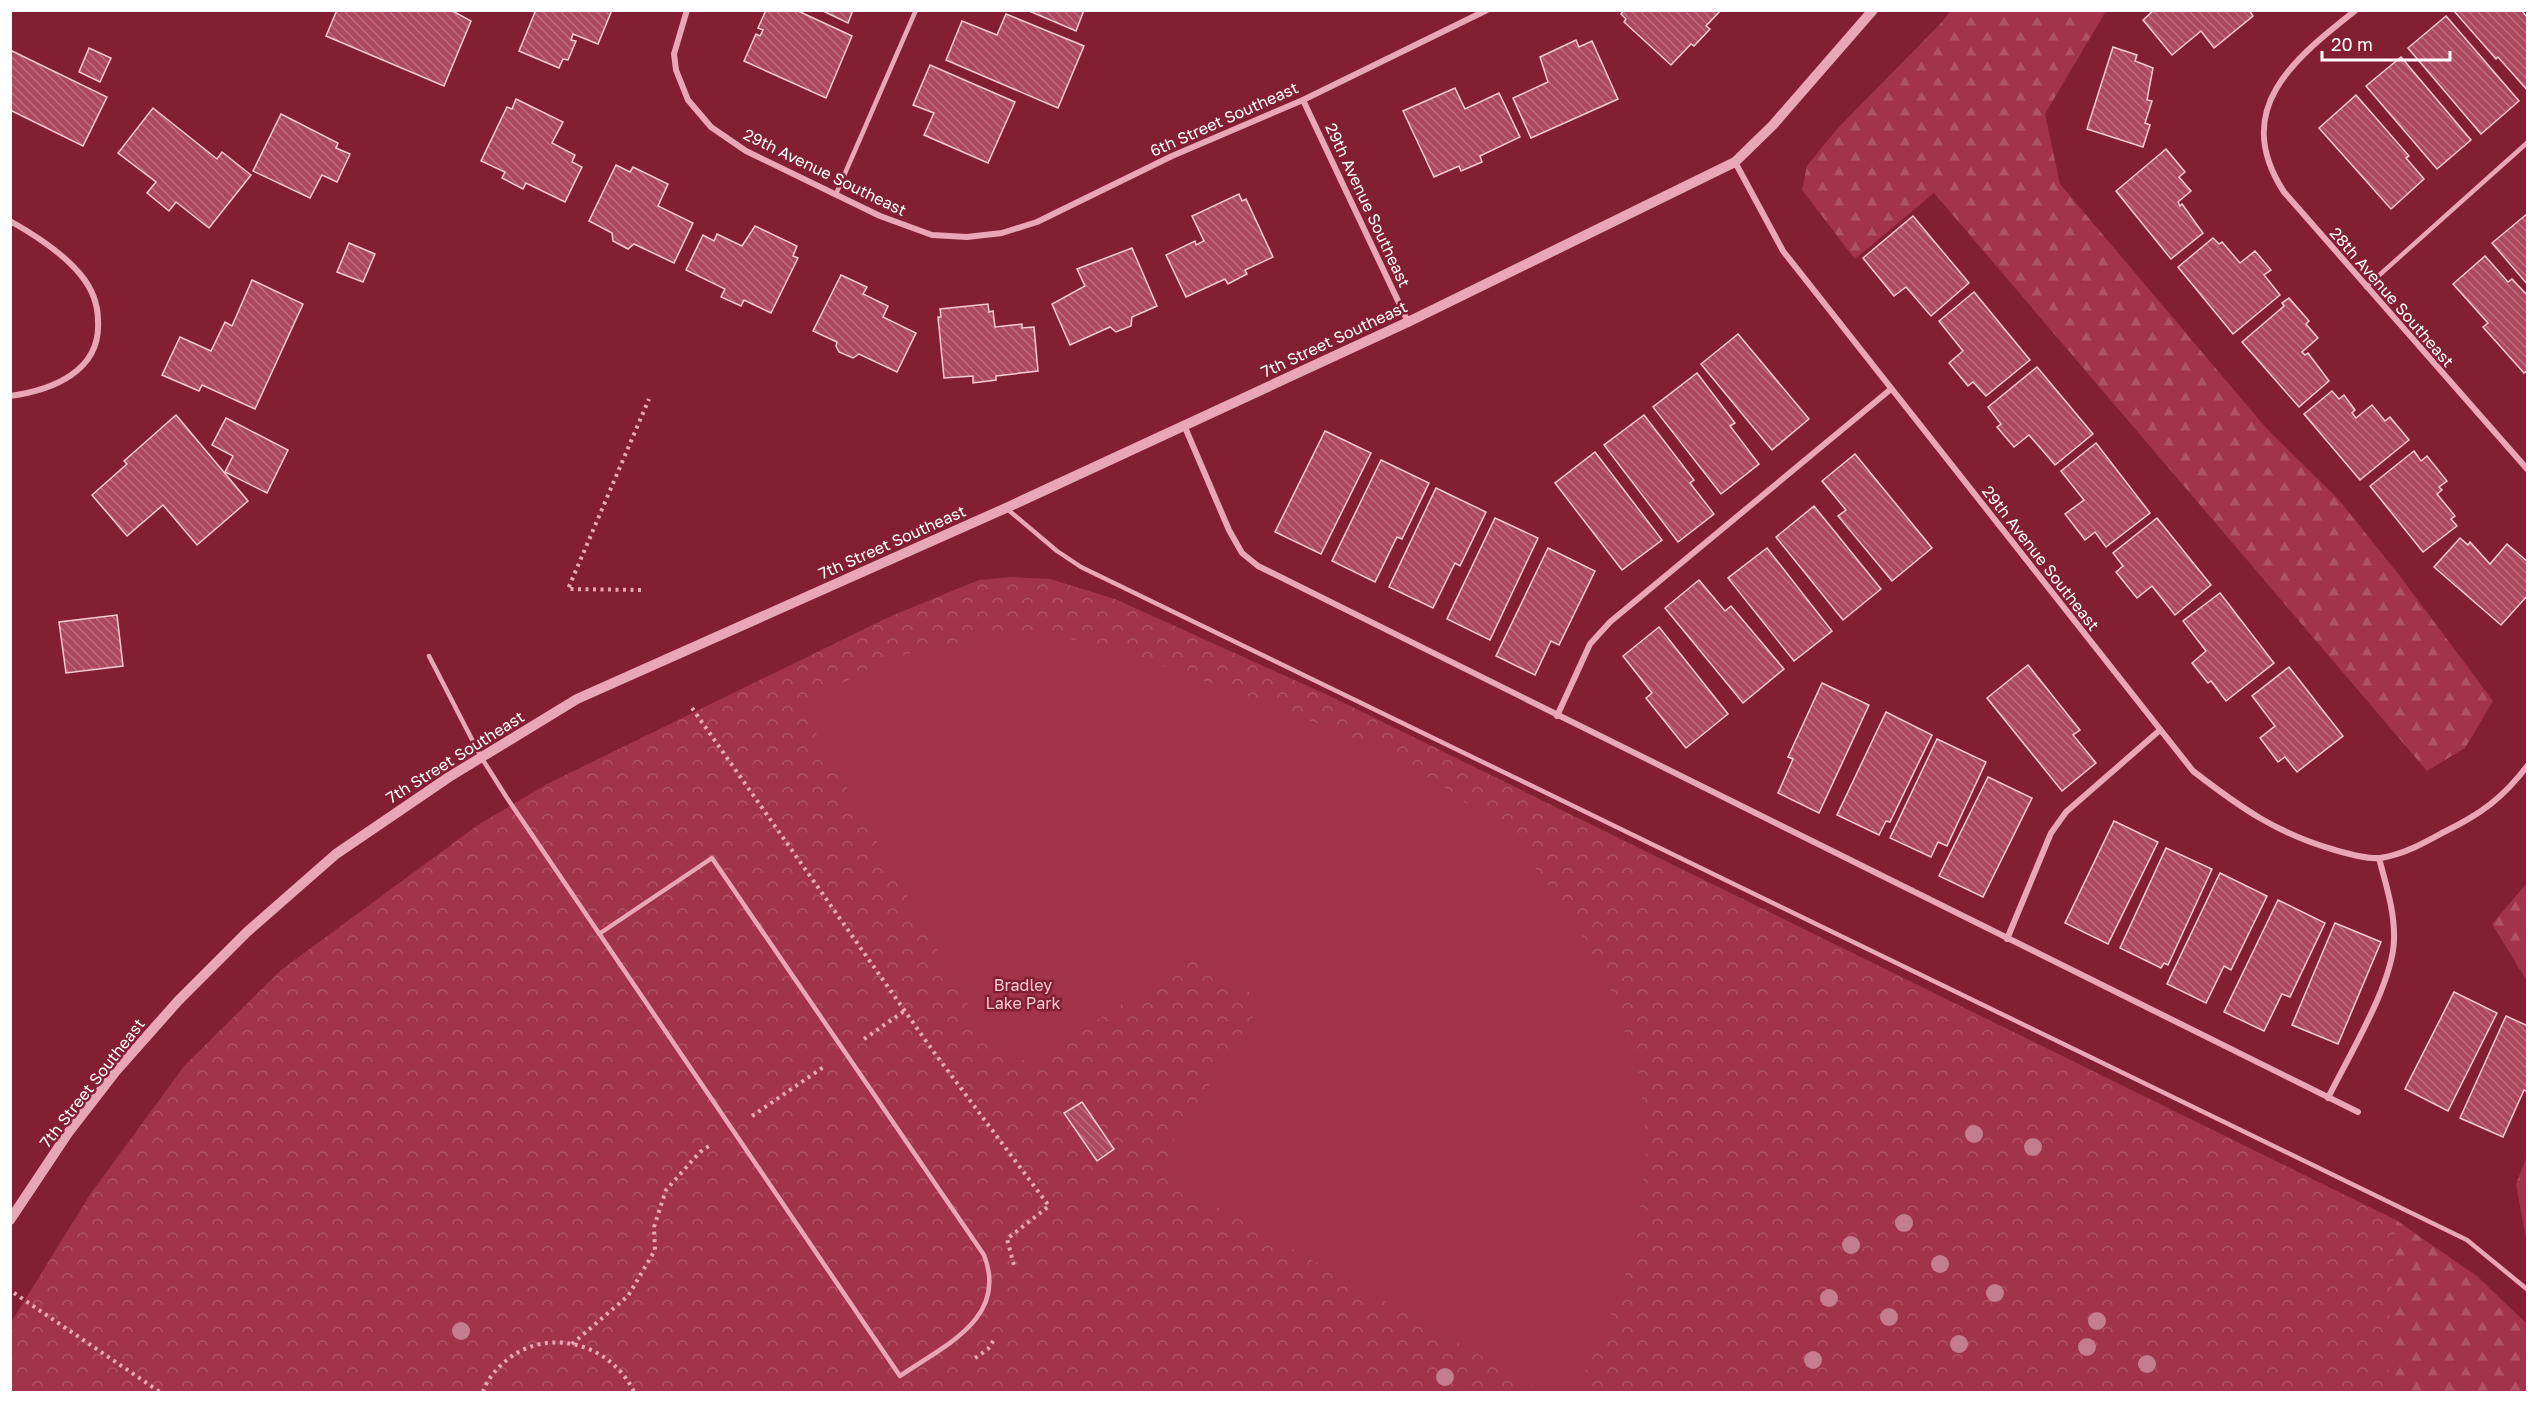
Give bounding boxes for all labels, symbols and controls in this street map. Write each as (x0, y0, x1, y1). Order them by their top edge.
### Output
scale bar (2322, 24, 2450, 62)
text: 20 m (2331, 33, 2373, 55)
street label: 6th Street Southeast (1147, 77, 1301, 161)
street label: 29th Avenue Southeast (1321, 120, 1415, 290)
street label: 29th Avenue Southeast (740, 124, 910, 220)
street label: 28th Avenue Southeast (2326, 223, 2458, 371)
street label: 7th Street Southeast (1258, 296, 1410, 382)
street label: 29th Avenue Southeast (1978, 481, 2104, 635)
street label: 7th Street Southeast (815, 501, 969, 583)
street label: 7th Street Southeast (382, 706, 528, 808)
park label: Bradley Lake Park (986, 975, 1060, 1013)
street label: 7th Street Southeast (35, 1014, 149, 1152)

